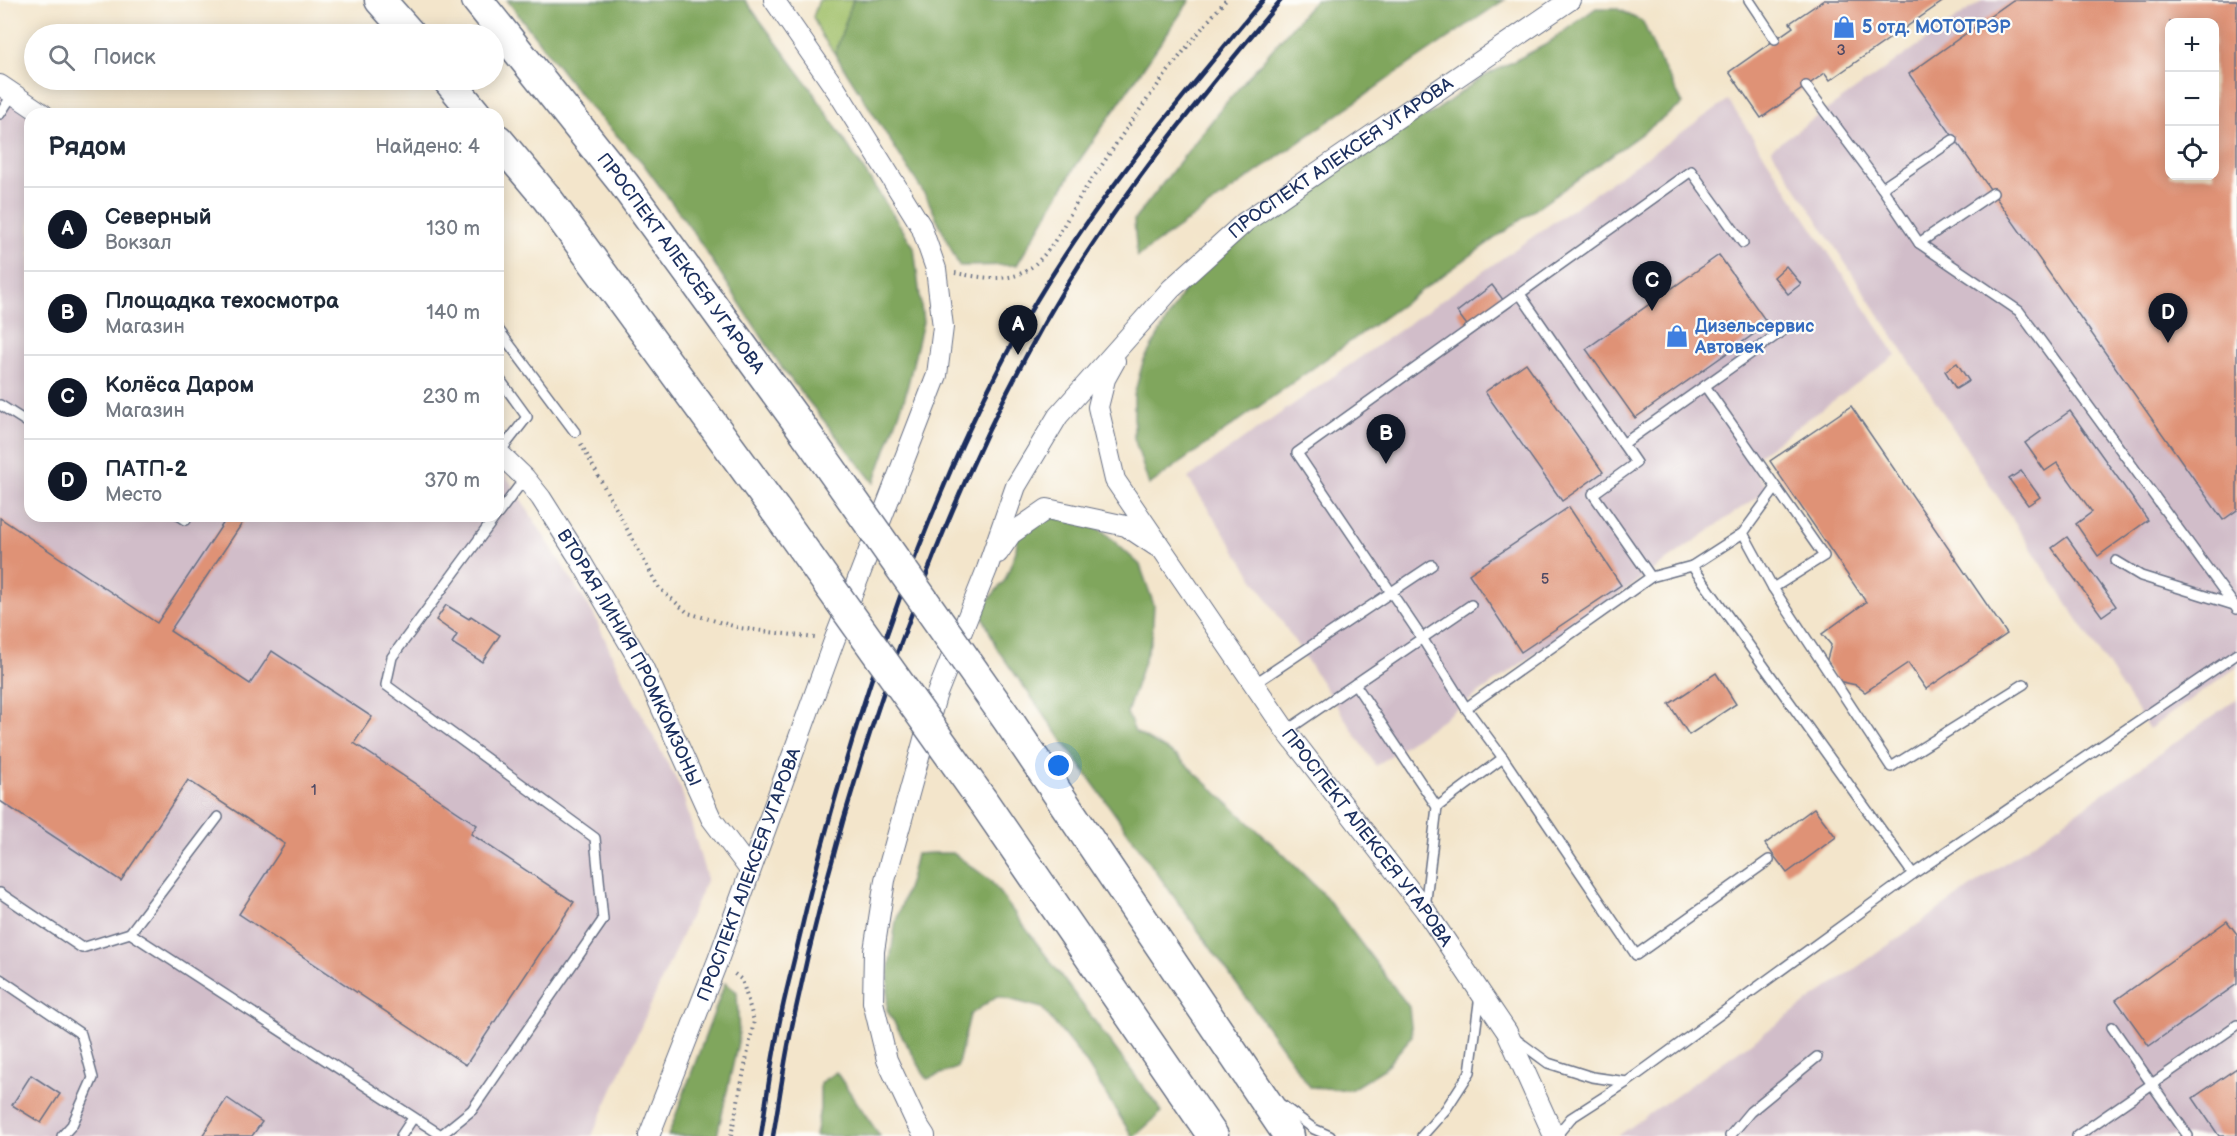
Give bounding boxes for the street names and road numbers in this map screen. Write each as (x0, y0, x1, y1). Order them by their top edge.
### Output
street label: ПРОСПЕКТ АЛЕКСЕЯ УГАРОВА (1224, 73, 1457, 243)
street label: ПРОСПЕКТ АЛЕКСЕЯ УГАРОВА (593, 149, 769, 378)
street label: ВТОРАЯ ЛИНИЯ ПРОМКОМЗОНЫ (553, 526, 705, 790)
street label: ПРОСПЕКТ АЛЕКСЕЯ УГАРОВА (1277, 725, 1456, 951)
street label: ПРОСПЕКТ АЛЕКСЕЯ УГАРОВА (693, 745, 805, 1004)

